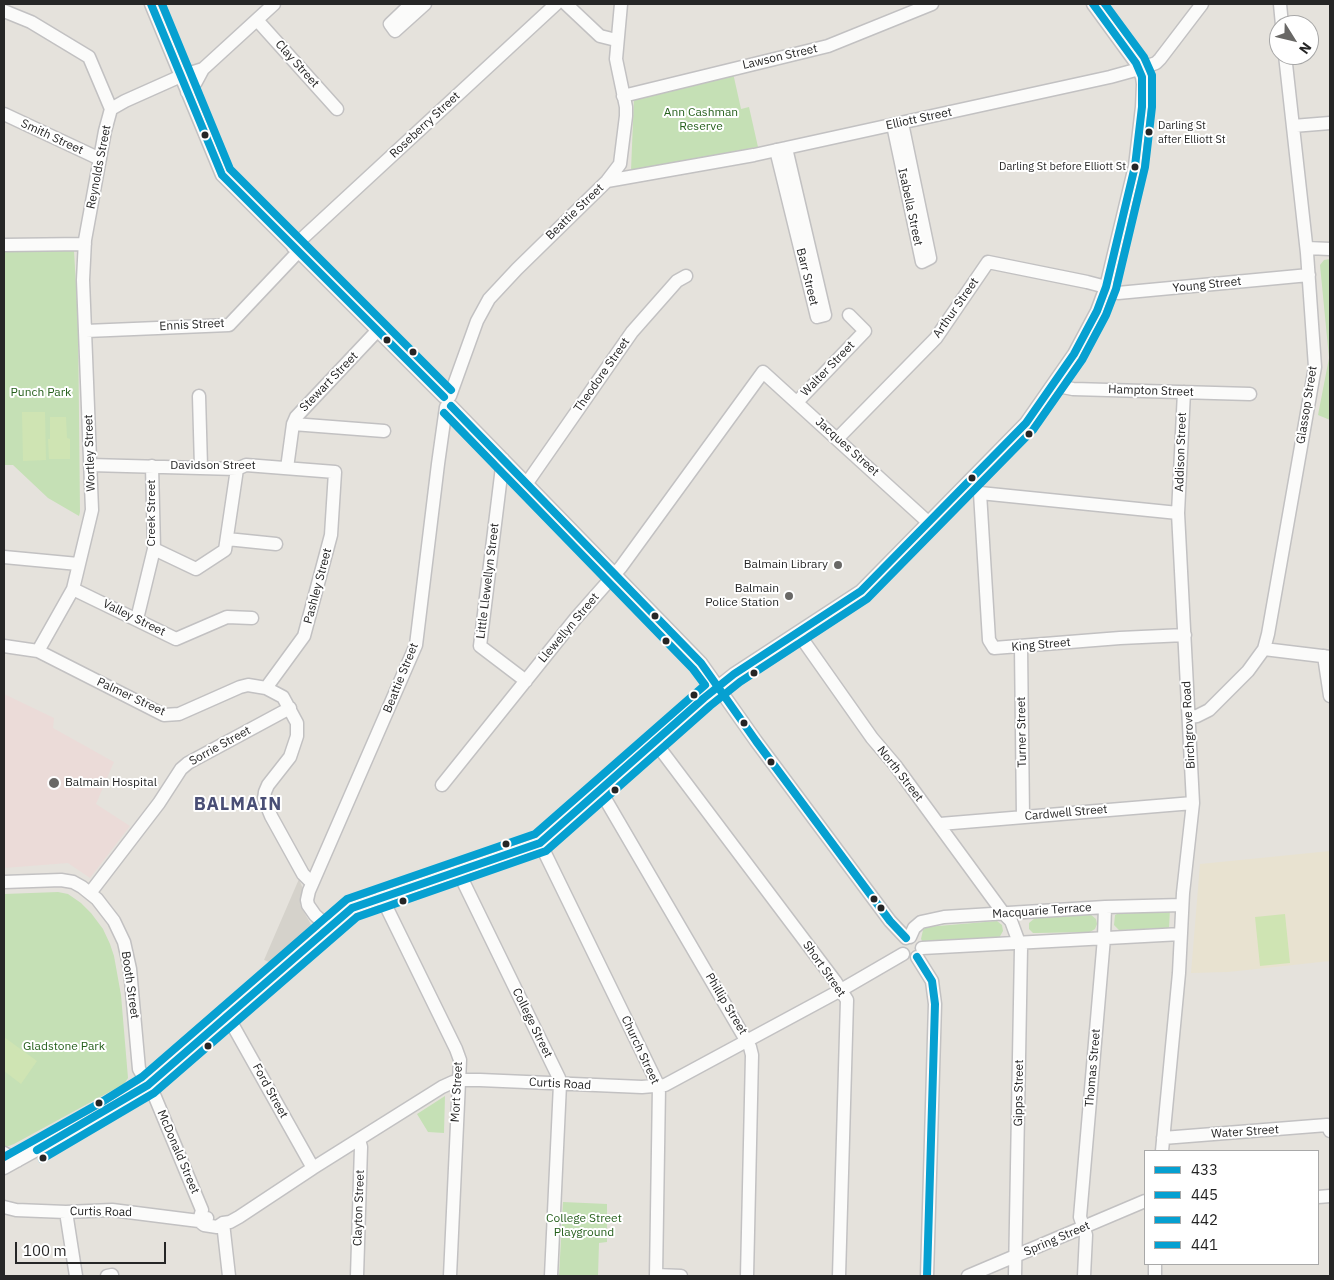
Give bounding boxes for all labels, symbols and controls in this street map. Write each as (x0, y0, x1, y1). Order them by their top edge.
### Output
north arrow (1269, 15, 1319, 65)
street label: Clay Street (272, 37, 322, 91)
text: N (1295, 39, 1316, 58)
street label: Lawson Street (741, 41, 819, 73)
street label: Roseberry Street (387, 89, 463, 161)
street label: Elliott Street (885, 105, 953, 133)
park label: Ann Cashman Reserve (664, 106, 738, 134)
street label: Smith Street (18, 116, 86, 158)
place label: Darling St after Elliott St (1158, 119, 1226, 145)
street label: Reynolds Street (84, 124, 114, 210)
marker: Darling St after Elliott St (1144, 127, 1154, 137)
unlabelled marker (200, 130, 210, 140)
place label: Darling St before Elliott St (999, 160, 1126, 174)
marker: Darling St before Elliott St (1130, 162, 1140, 172)
street label: Isabella Street (895, 167, 925, 247)
street label: Beattie Street (543, 181, 607, 243)
street label: Barr Street (793, 247, 821, 307)
street label: Young Street (1172, 274, 1242, 296)
street label: Arthur Street (930, 275, 982, 341)
street label: Ennis Street (159, 316, 225, 334)
unlabelled marker (382, 335, 392, 345)
street label: Theodore Street (571, 335, 633, 415)
street label: Walter Street (798, 338, 858, 400)
unlabelled marker (408, 347, 418, 357)
street label: Stewart Street (297, 349, 361, 415)
street label: Glassop Street (1294, 365, 1320, 445)
street label: Hampton Street (1108, 382, 1194, 400)
park label: Punch Park (11, 386, 71, 400)
street label: Addison Street (1172, 412, 1190, 492)
street label: Wortley Street (81, 414, 99, 492)
street label: Jacques Street (812, 415, 882, 479)
unlabelled marker (1024, 429, 1034, 439)
street label: Davidson Street (170, 459, 256, 473)
unlabelled marker (967, 473, 977, 483)
street label: Creek Street (145, 479, 159, 547)
street label: Little Llewellyn Street (474, 522, 502, 640)
street label: Pashley Street (301, 547, 335, 625)
place label: Balmain Library (744, 558, 828, 572)
marker: Balmain Library (832, 559, 844, 571)
place label: Balmain Police Station (705, 582, 779, 610)
street label: Llewellyn Street (536, 590, 602, 666)
marker: Balmain Police Station (783, 590, 795, 602)
street label: Valley Street (100, 597, 168, 639)
unlabelled marker (650, 611, 660, 621)
street label: King Street (1011, 635, 1071, 655)
unlabelled marker (661, 636, 671, 646)
street label: Beattie Street (380, 641, 422, 715)
unlabelled marker (749, 668, 759, 678)
street label: Palmer Street (94, 675, 168, 719)
street label: Birchgrove Road (1180, 681, 1198, 769)
unlabelled marker (689, 690, 699, 700)
street label: Turner Street (1014, 696, 1030, 768)
unlabelled marker (739, 718, 749, 728)
street label: Sorrie Street (187, 723, 253, 769)
street label: North Street (874, 743, 926, 805)
unlabelled marker (766, 757, 776, 767)
marker: Balmain Hospital (47, 776, 61, 790)
place label: Balmain Hospital (65, 776, 157, 790)
unlabelled marker (610, 785, 620, 795)
district label: BALMAIN (193, 794, 283, 816)
street label: Cardwell Street (1024, 802, 1108, 824)
unlabelled marker (501, 839, 511, 849)
unlabelled marker (869, 894, 879, 904)
unlabelled marker (398, 896, 408, 906)
street label: Macquarie Terrace (992, 900, 1092, 922)
unlabelled marker (876, 903, 886, 913)
street label: Short Street (799, 938, 849, 1000)
street label: Booth Street (118, 950, 142, 1020)
street label: Phillip Street (702, 971, 750, 1037)
street label: College Street (509, 986, 555, 1060)
street label: Church Street (618, 1013, 662, 1087)
street label: Thomas Street (1082, 1028, 1104, 1108)
park label: Gladstone Park (23, 1040, 105, 1054)
unlabelled marker (203, 1041, 213, 1051)
street label: Gipps Street (1011, 1059, 1027, 1127)
street label: Ford Street (249, 1061, 291, 1121)
street label: Mort Street (448, 1061, 466, 1123)
street label: Curtis Road (529, 1075, 591, 1093)
unlabelled marker (94, 1098, 104, 1108)
street label: McDonald Street (154, 1108, 202, 1196)
street label: Water Street (1211, 1122, 1279, 1142)
legend (1144, 1150, 1319, 1265)
unlabelled marker (38, 1153, 48, 1163)
text: 433 (1191, 1160, 1218, 1179)
street label: Clayton Street (350, 1170, 368, 1246)
text: 445 (1191, 1185, 1218, 1204)
street label: Curtis Road (70, 1204, 132, 1220)
text: 442 (1191, 1210, 1218, 1229)
park label: College Street Playground (546, 1212, 622, 1240)
street label: Spring Street (1022, 1219, 1092, 1259)
scale bar (18, 1232, 169, 1264)
text: 441 (1191, 1235, 1218, 1254)
text: 100 m (23, 1241, 67, 1260)

